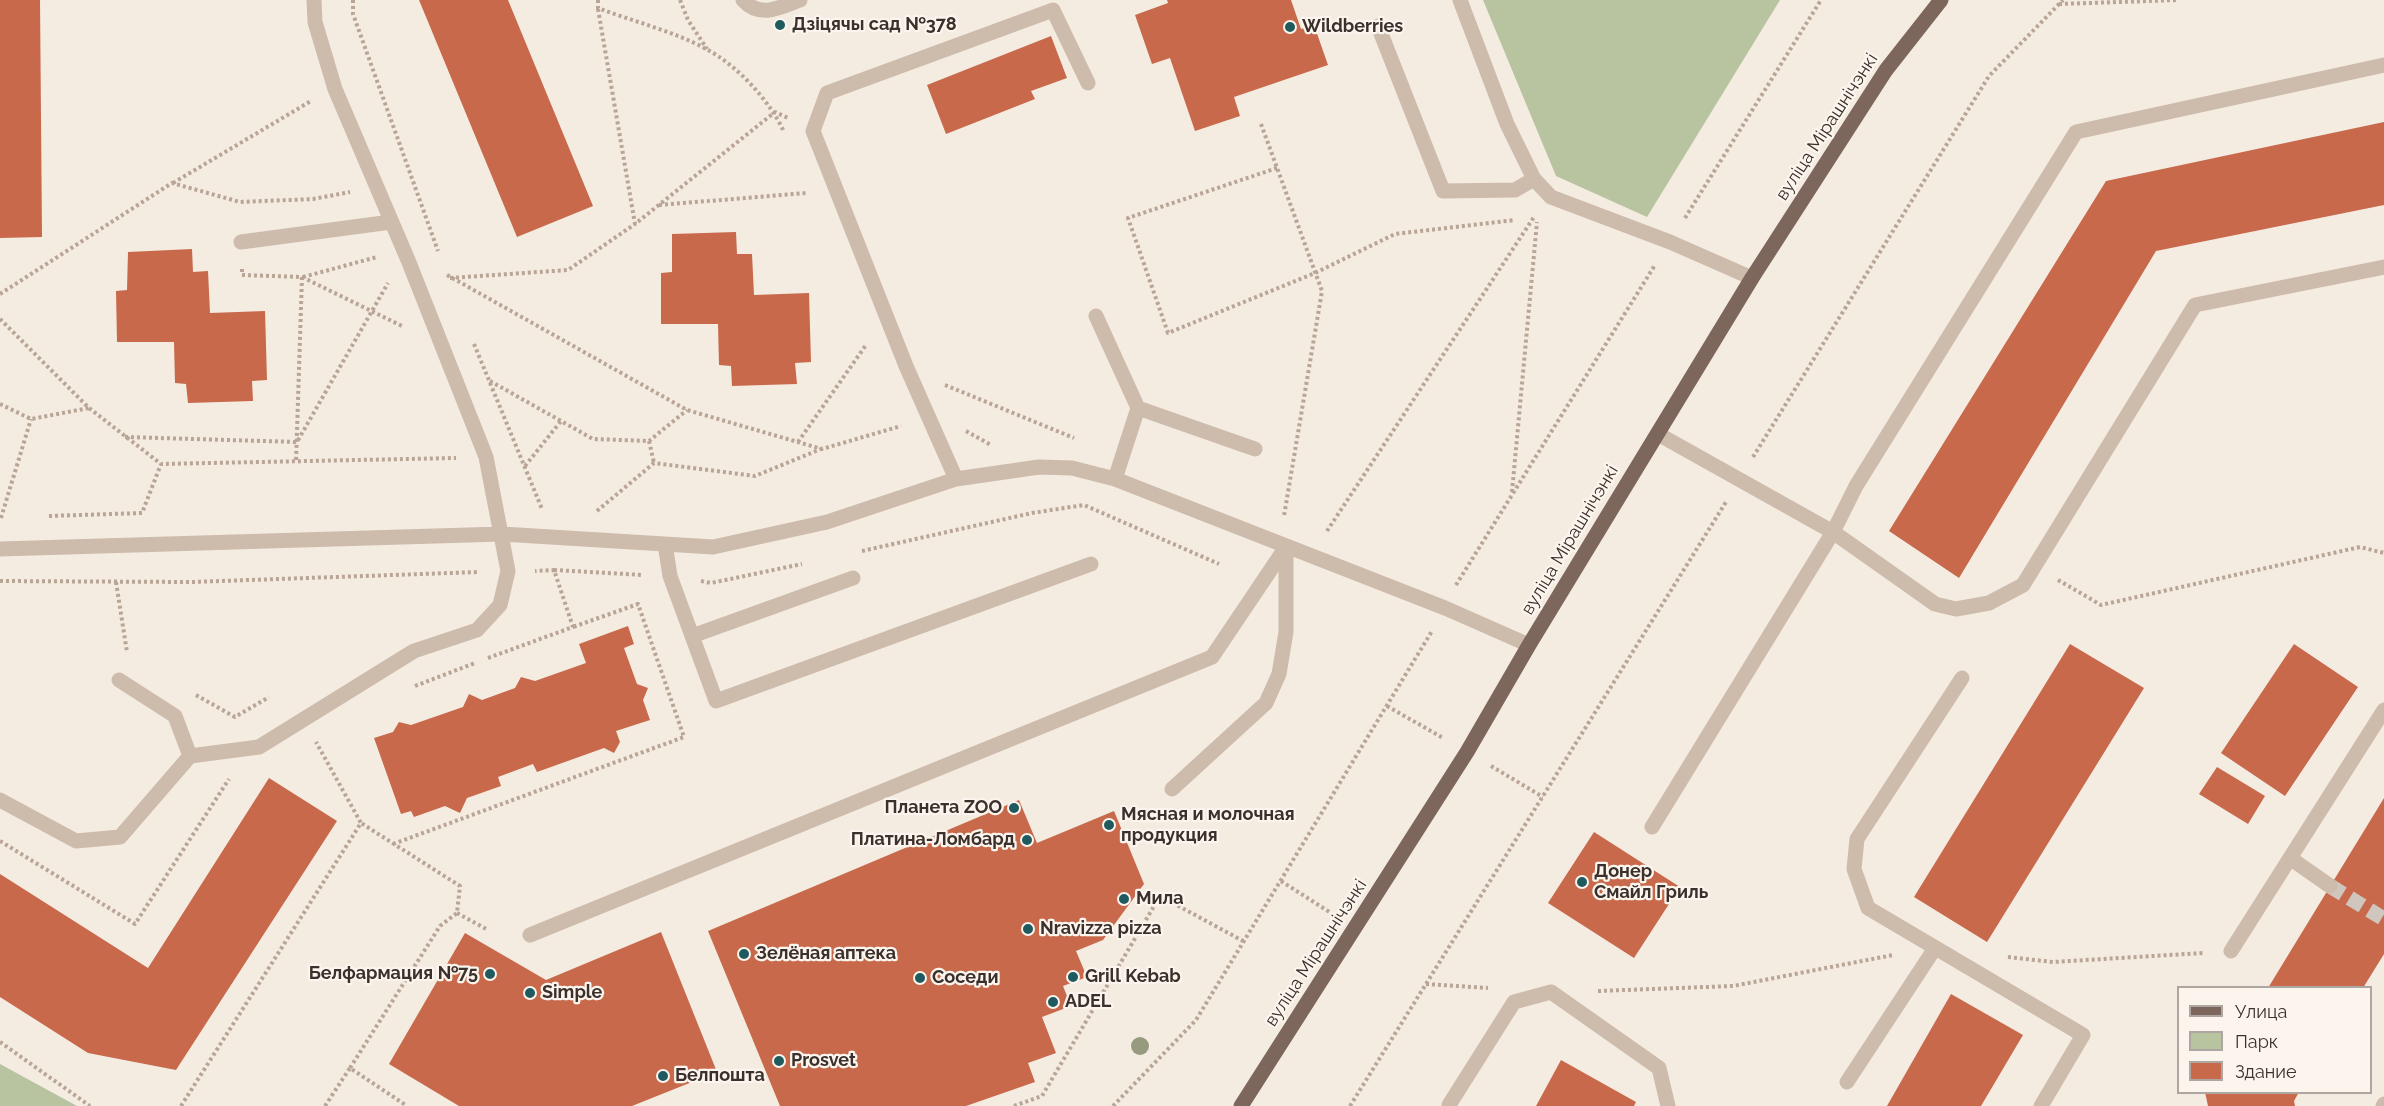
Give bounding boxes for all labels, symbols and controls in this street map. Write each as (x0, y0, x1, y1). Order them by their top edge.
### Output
place label: Дзіцячы сад №378 (792, 14, 957, 36)
place label: Wildberries (1302, 16, 1403, 38)
marker: Дзіцячы сад №378 (773, 18, 787, 32)
marker: Wildberries (1283, 20, 1297, 34)
street label: вуліца Мірашнічэнкі (1771, 49, 1883, 205)
street label: вуліца Мірашнічэнкі (1517, 461, 1623, 619)
place label: Планета ZOO (884, 797, 1002, 819)
marker: Планета ZOO (1007, 801, 1021, 815)
place label: Мясная и молочная продукция (1121, 804, 1295, 846)
marker: Мясная и молочная продукция (1102, 818, 1116, 832)
place label: Платина-Ломбард (851, 829, 1015, 851)
marker: Платина-Ломбард (1020, 833, 1034, 847)
place label: Донер Смайл Гриль (1594, 861, 1708, 904)
street label: вуліца Мірашнічэнкі (1260, 875, 1372, 1031)
marker: Донер Смайл Гриль (1575, 875, 1589, 889)
place label: Мила (1136, 888, 1184, 910)
marker: Мила (1117, 892, 1131, 906)
place label: Nravizza pizza (1040, 918, 1162, 940)
marker: Nravizza pizza (1021, 922, 1035, 936)
place label: Зелёная аптека (756, 943, 896, 965)
marker: Зелёная аптека (737, 947, 751, 961)
place label: Белфармация №75 (309, 963, 478, 985)
place label: Grill Kebab (1085, 966, 1181, 988)
marker: Белфармация №75 (483, 967, 497, 981)
place label: Соседи (932, 967, 998, 989)
marker: Grill Kebab (1066, 970, 1080, 984)
marker: Соседи (913, 971, 927, 985)
place label: Simple (542, 982, 602, 1004)
marker: Simple (523, 986, 537, 1000)
legend (2177, 986, 2372, 1094)
place label: ADEL (1065, 991, 1111, 1013)
marker: ADEL (1046, 995, 1060, 1009)
text: Улица (2235, 1001, 2287, 1022)
text: Парк (2235, 1031, 2278, 1052)
place label: Prosvet (791, 1050, 856, 1072)
marker: Prosvet (772, 1054, 786, 1068)
text: Здание (2235, 1061, 2297, 1082)
place label: Белпошта (675, 1065, 765, 1087)
marker: Белпошта (656, 1069, 670, 1083)

